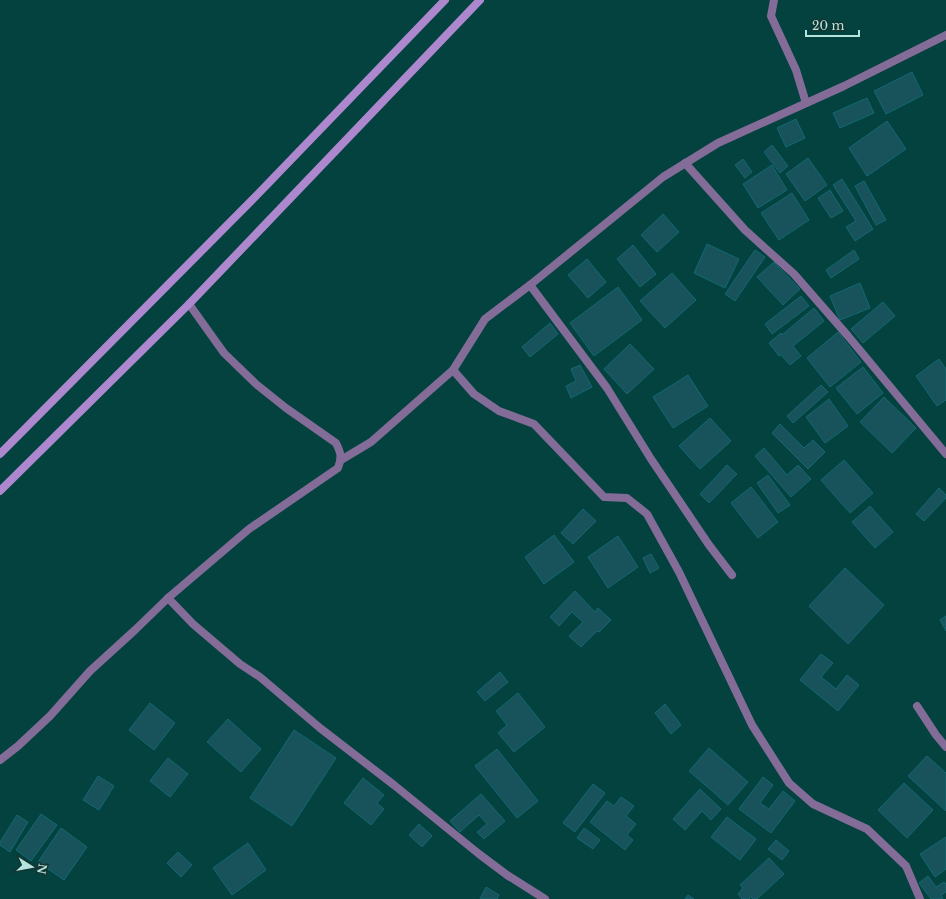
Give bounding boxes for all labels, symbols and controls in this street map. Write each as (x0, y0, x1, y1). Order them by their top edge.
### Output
scale bar (806, 12, 859, 38)
text: 20 m (812, 18, 844, 33)
north arrow (12, 847, 52, 887)
text: N (34, 862, 50, 876)

